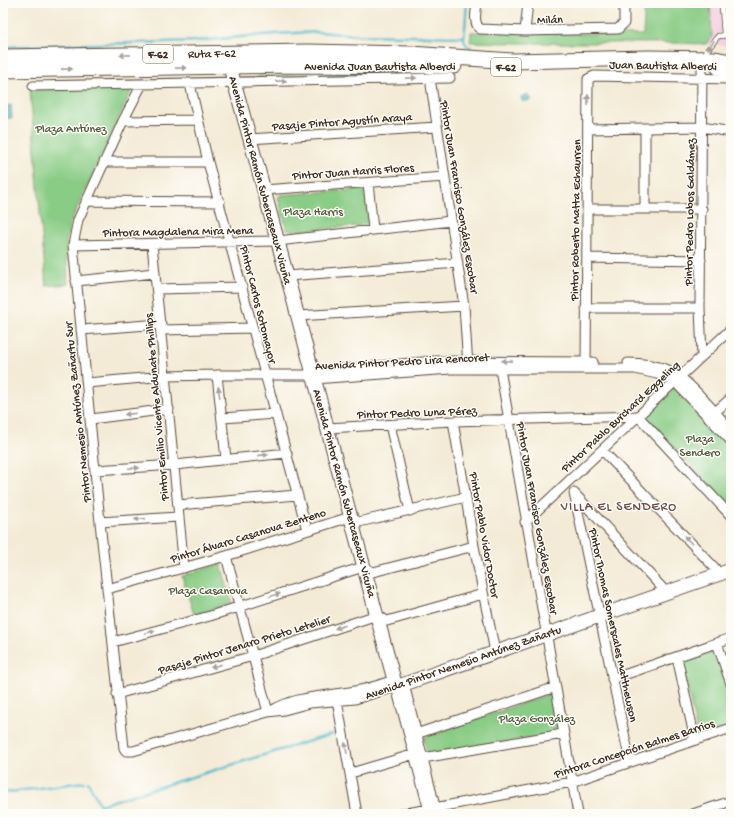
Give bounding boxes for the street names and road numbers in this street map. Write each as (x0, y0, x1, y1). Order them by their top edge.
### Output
street label: Milán (537, 14, 563, 28)
road number: F-62 (143, 45, 173, 63)
street label: Ruta F-62 (188, 48, 236, 62)
road number: F-62 (491, 58, 521, 76)
street label: Juan Bautista Alberdi (609, 59, 718, 75)
street label: Avenida Juan Bautista Alberdi (304, 61, 456, 75)
street label: Avenida Pintor Ramón Subercaseaux Vicuña (224, 75, 294, 286)
street label: Pintor Juan Francisco González Escobar (436, 99, 480, 297)
street label: Pasaje Pintor Agustín Araya (271, 111, 413, 135)
street label: Pintor Pedro Lobos Galdámez (683, 138, 699, 287)
street label: Pintor Roberto Matta Echaurren (569, 139, 585, 302)
street label: Pintor Juan Harris Flores (291, 162, 415, 184)
street label: Pintora Magdalena Mira Mena (101, 225, 254, 241)
street label: Pintor Carlos Sotomayor (235, 243, 279, 367)
street label: Pintor Emilio Vicente Aldunate Phillips (143, 312, 173, 502)
street label: Pintor Nemesio Antúnez Zañartu Sur (62, 319, 96, 504)
street label: Avenida Pintor Pedro Lira Rencoret (315, 351, 491, 375)
street label: Pintor Pablo Burchard Eggeling (558, 359, 684, 477)
street label: Avenida Pintor Ramón Subercaseaux Vicuña (308, 388, 378, 599)
street label: Pintor Pedro Luna Pérez (356, 405, 478, 423)
street label: Pintor Juan Francisco González Escobar (512, 420, 560, 617)
street label: Pintor Pablo Vidor Doctor (465, 470, 501, 601)
street label: Pintor Álvaro Casanova Zenteno (168, 507, 328, 568)
street label: Pintor Thomas Somerscales Matthewson (584, 526, 640, 724)
street label: Pasaje Pintor Jenaro Prieto Letelier (156, 613, 334, 679)
street label: Avenida Pintor Nemesio Antúnez Zañartu (364, 624, 564, 704)
street label: Pintora Concepción Balmes Barrios (552, 717, 717, 783)

